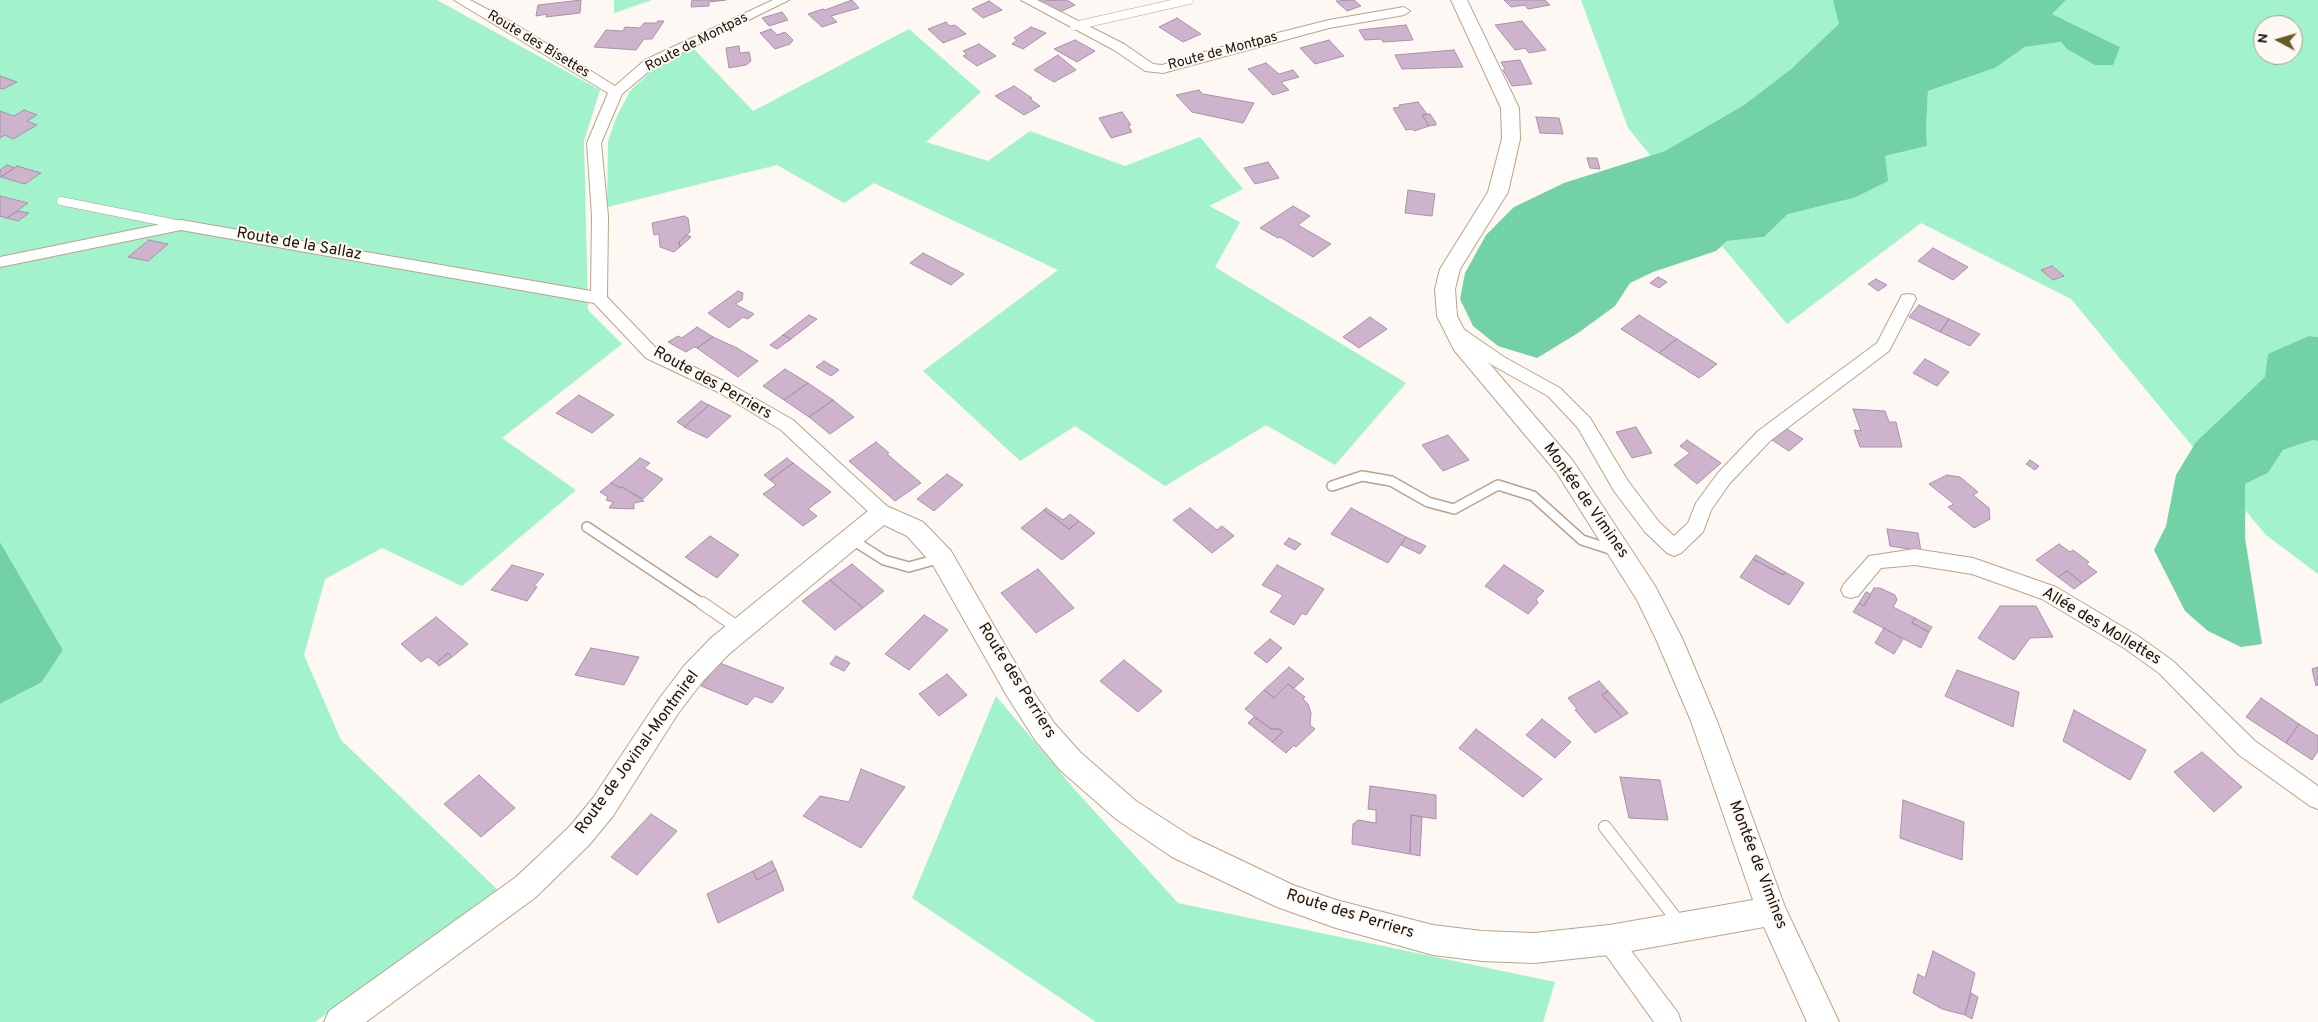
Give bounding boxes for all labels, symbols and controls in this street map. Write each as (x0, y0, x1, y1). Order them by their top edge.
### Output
street label: Route des Bisettes (484, 8, 592, 82)
street label: Route de Montpas (643, 10, 751, 76)
north arrow (2253, 15, 2303, 65)
street label: Route de Montpas (1166, 29, 1280, 75)
text: N (2255, 33, 2273, 44)
street label: Route de la Sallaz (235, 225, 363, 265)
street label: Route des Perriers (649, 343, 775, 425)
street label: Montée de Vimines (1538, 440, 1632, 562)
street label: Allée des Mollettes (2038, 584, 2164, 670)
street label: Route des Perriers (973, 620, 1059, 742)
street label: Route de Jovinal-Montmirel (572, 667, 704, 839)
street label: Montée de Vimines (1724, 798, 1790, 932)
street label: Route des Perriers (1284, 886, 1416, 944)

